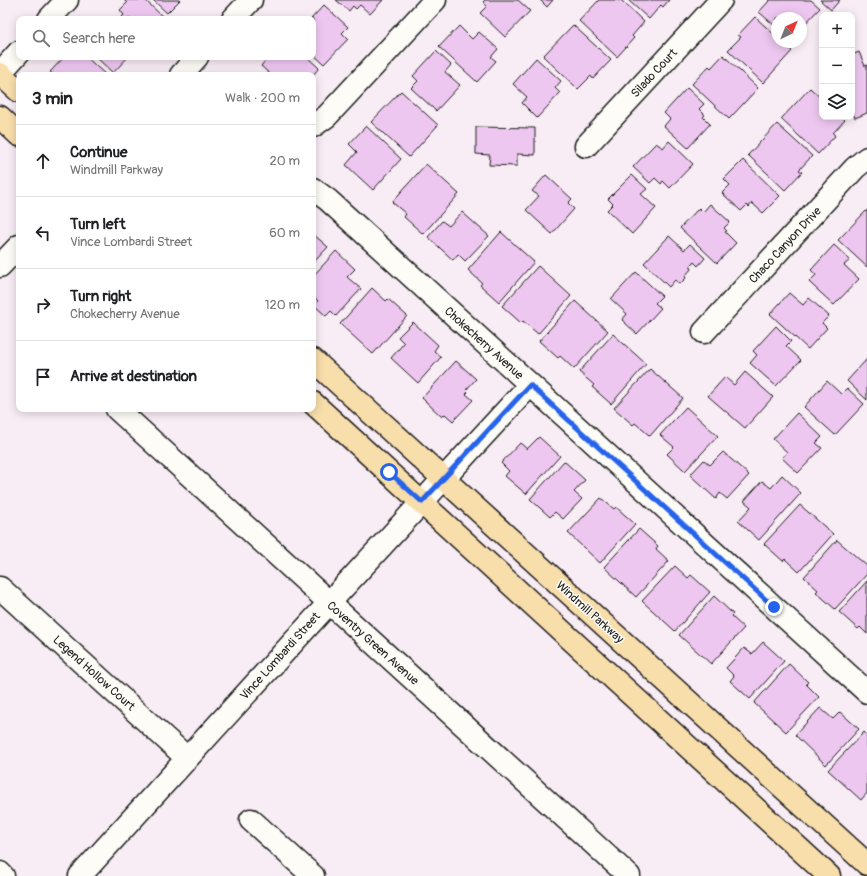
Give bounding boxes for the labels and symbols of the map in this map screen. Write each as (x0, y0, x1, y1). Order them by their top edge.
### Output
north arrow (771, 12, 807, 48)
street label: Silado Court (628, 46, 681, 101)
street label: Chaco Canyon Drive (746, 204, 825, 287)
street label: Chokecherry Avenue (441, 304, 526, 383)
route start (380, 463, 398, 481)
street label: Windmill Parkway (553, 578, 627, 647)
street label: Coventry Green Avenue (324, 598, 422, 689)
route end (765, 598, 783, 616)
street label: Vince Lombardi Street (237, 609, 324, 703)
street label: Legend Hollow Court (49, 633, 138, 714)

